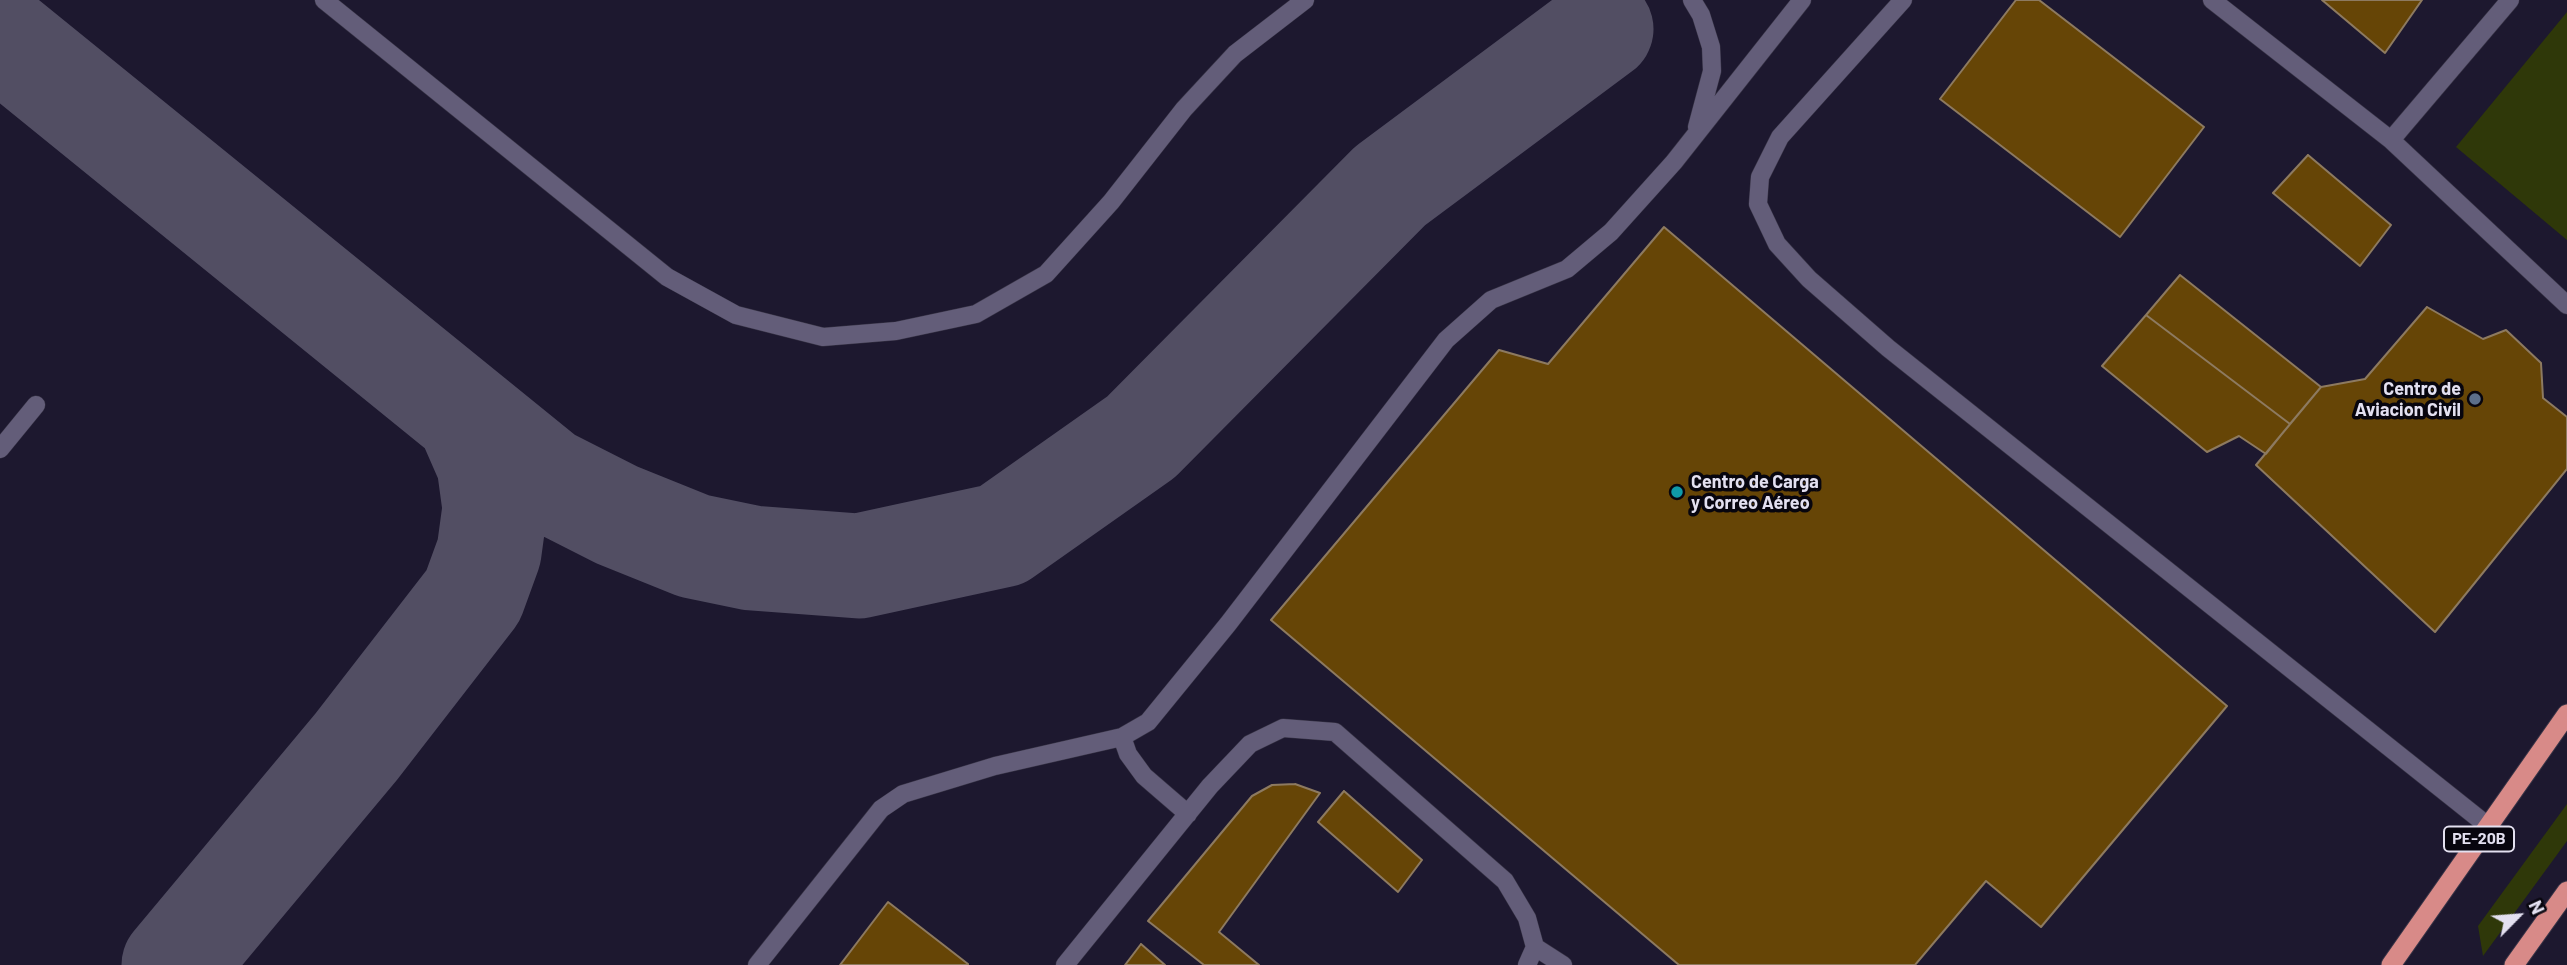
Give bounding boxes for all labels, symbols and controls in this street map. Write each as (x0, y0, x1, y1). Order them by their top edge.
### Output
place label: Centro de Aviacion Civil (2355, 378, 2461, 420)
marker: Centro de Aviacion Civil (2467, 391, 2483, 407)
place label: Centro de Carga y Correo Aéreo (1691, 471, 1819, 514)
marker: Centro de Carga y Correo Aéreo (1669, 484, 1685, 500)
road number: PE-20B (2444, 826, 2514, 852)
north arrow (2483, 881, 2553, 951)
text: N (2524, 896, 2551, 917)

